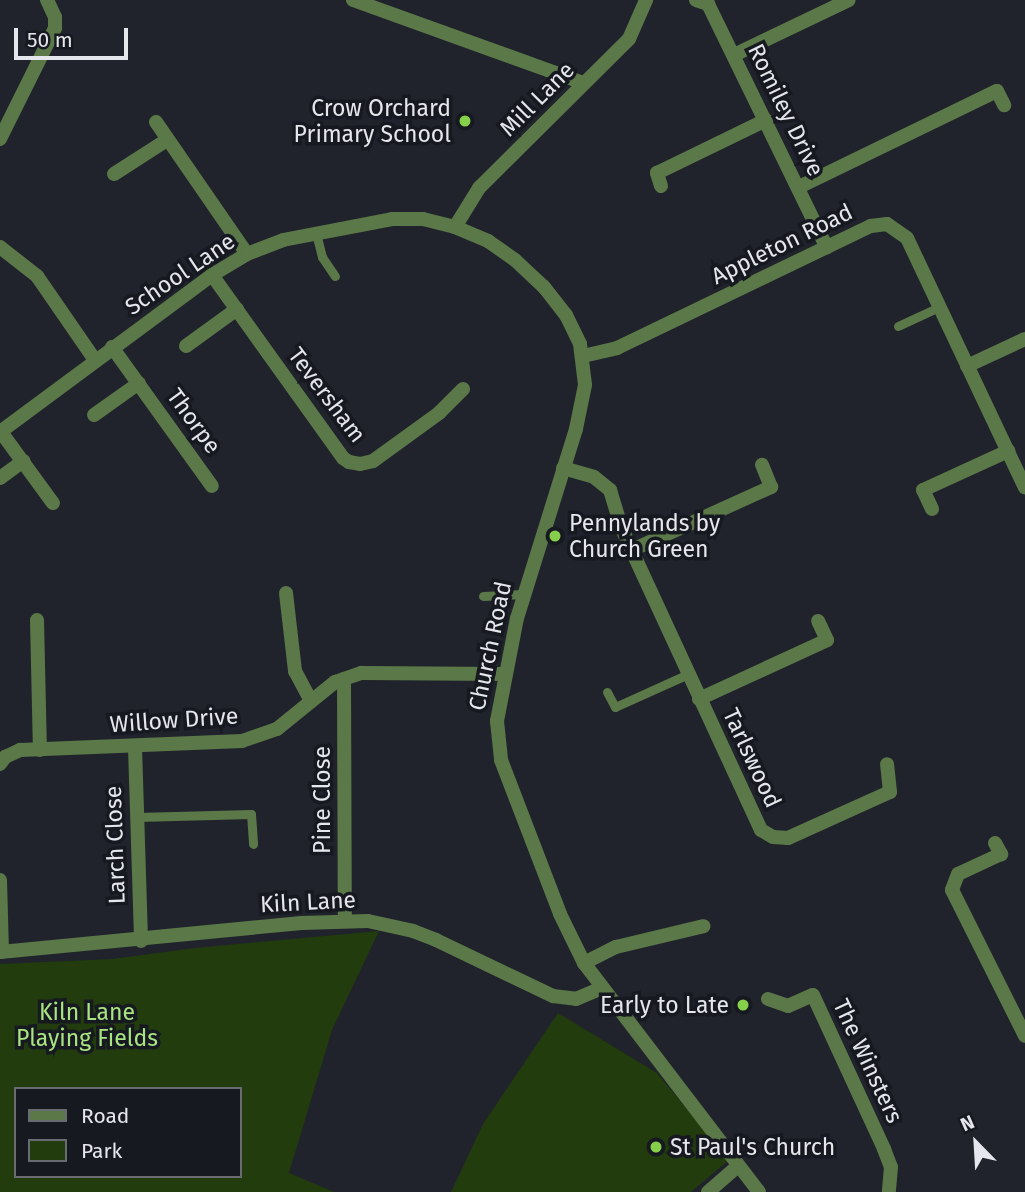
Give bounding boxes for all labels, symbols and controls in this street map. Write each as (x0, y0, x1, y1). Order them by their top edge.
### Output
scale bar (18, 14, 131, 58)
text: 50 m (27, 27, 73, 53)
street label: Romiley Drive (742, 39, 830, 181)
street label: Mill Lane (494, 56, 580, 142)
place label: Crow Orchard Primary School (294, 94, 451, 148)
marker: Crow Orchard Primary School (457, 113, 473, 129)
street label: Appleton Road (707, 198, 857, 290)
street label: School Lane (120, 227, 240, 321)
street label: Teversham (282, 342, 372, 448)
street label: Thorpe (161, 383, 227, 459)
place label: Pennylands by Church Green (569, 509, 720, 563)
marker: Pennylands by Church Green (547, 528, 563, 544)
street label: Church Road (463, 579, 517, 713)
street label: Willow Drive (109, 702, 239, 738)
street label: Tarlswood (717, 704, 787, 812)
street label: Pine Close (308, 746, 336, 854)
street label: Larch Close (99, 785, 131, 905)
street label: Kiln Lane (259, 886, 357, 918)
place label: Early to Late (600, 991, 729, 1019)
street label: The Winsters (827, 995, 909, 1127)
marker: Early to Late (735, 997, 751, 1013)
park label: Kiln Lane Playing Fields (16, 998, 158, 1052)
legend (14, 1087, 242, 1178)
text: Road (81, 1103, 129, 1129)
north arrow (941, 1108, 1011, 1178)
text: N (957, 1110, 978, 1136)
place label: St Paul's Church (670, 1133, 835, 1161)
text: Park (81, 1138, 122, 1164)
marker: St Paul's Church (648, 1139, 664, 1155)

